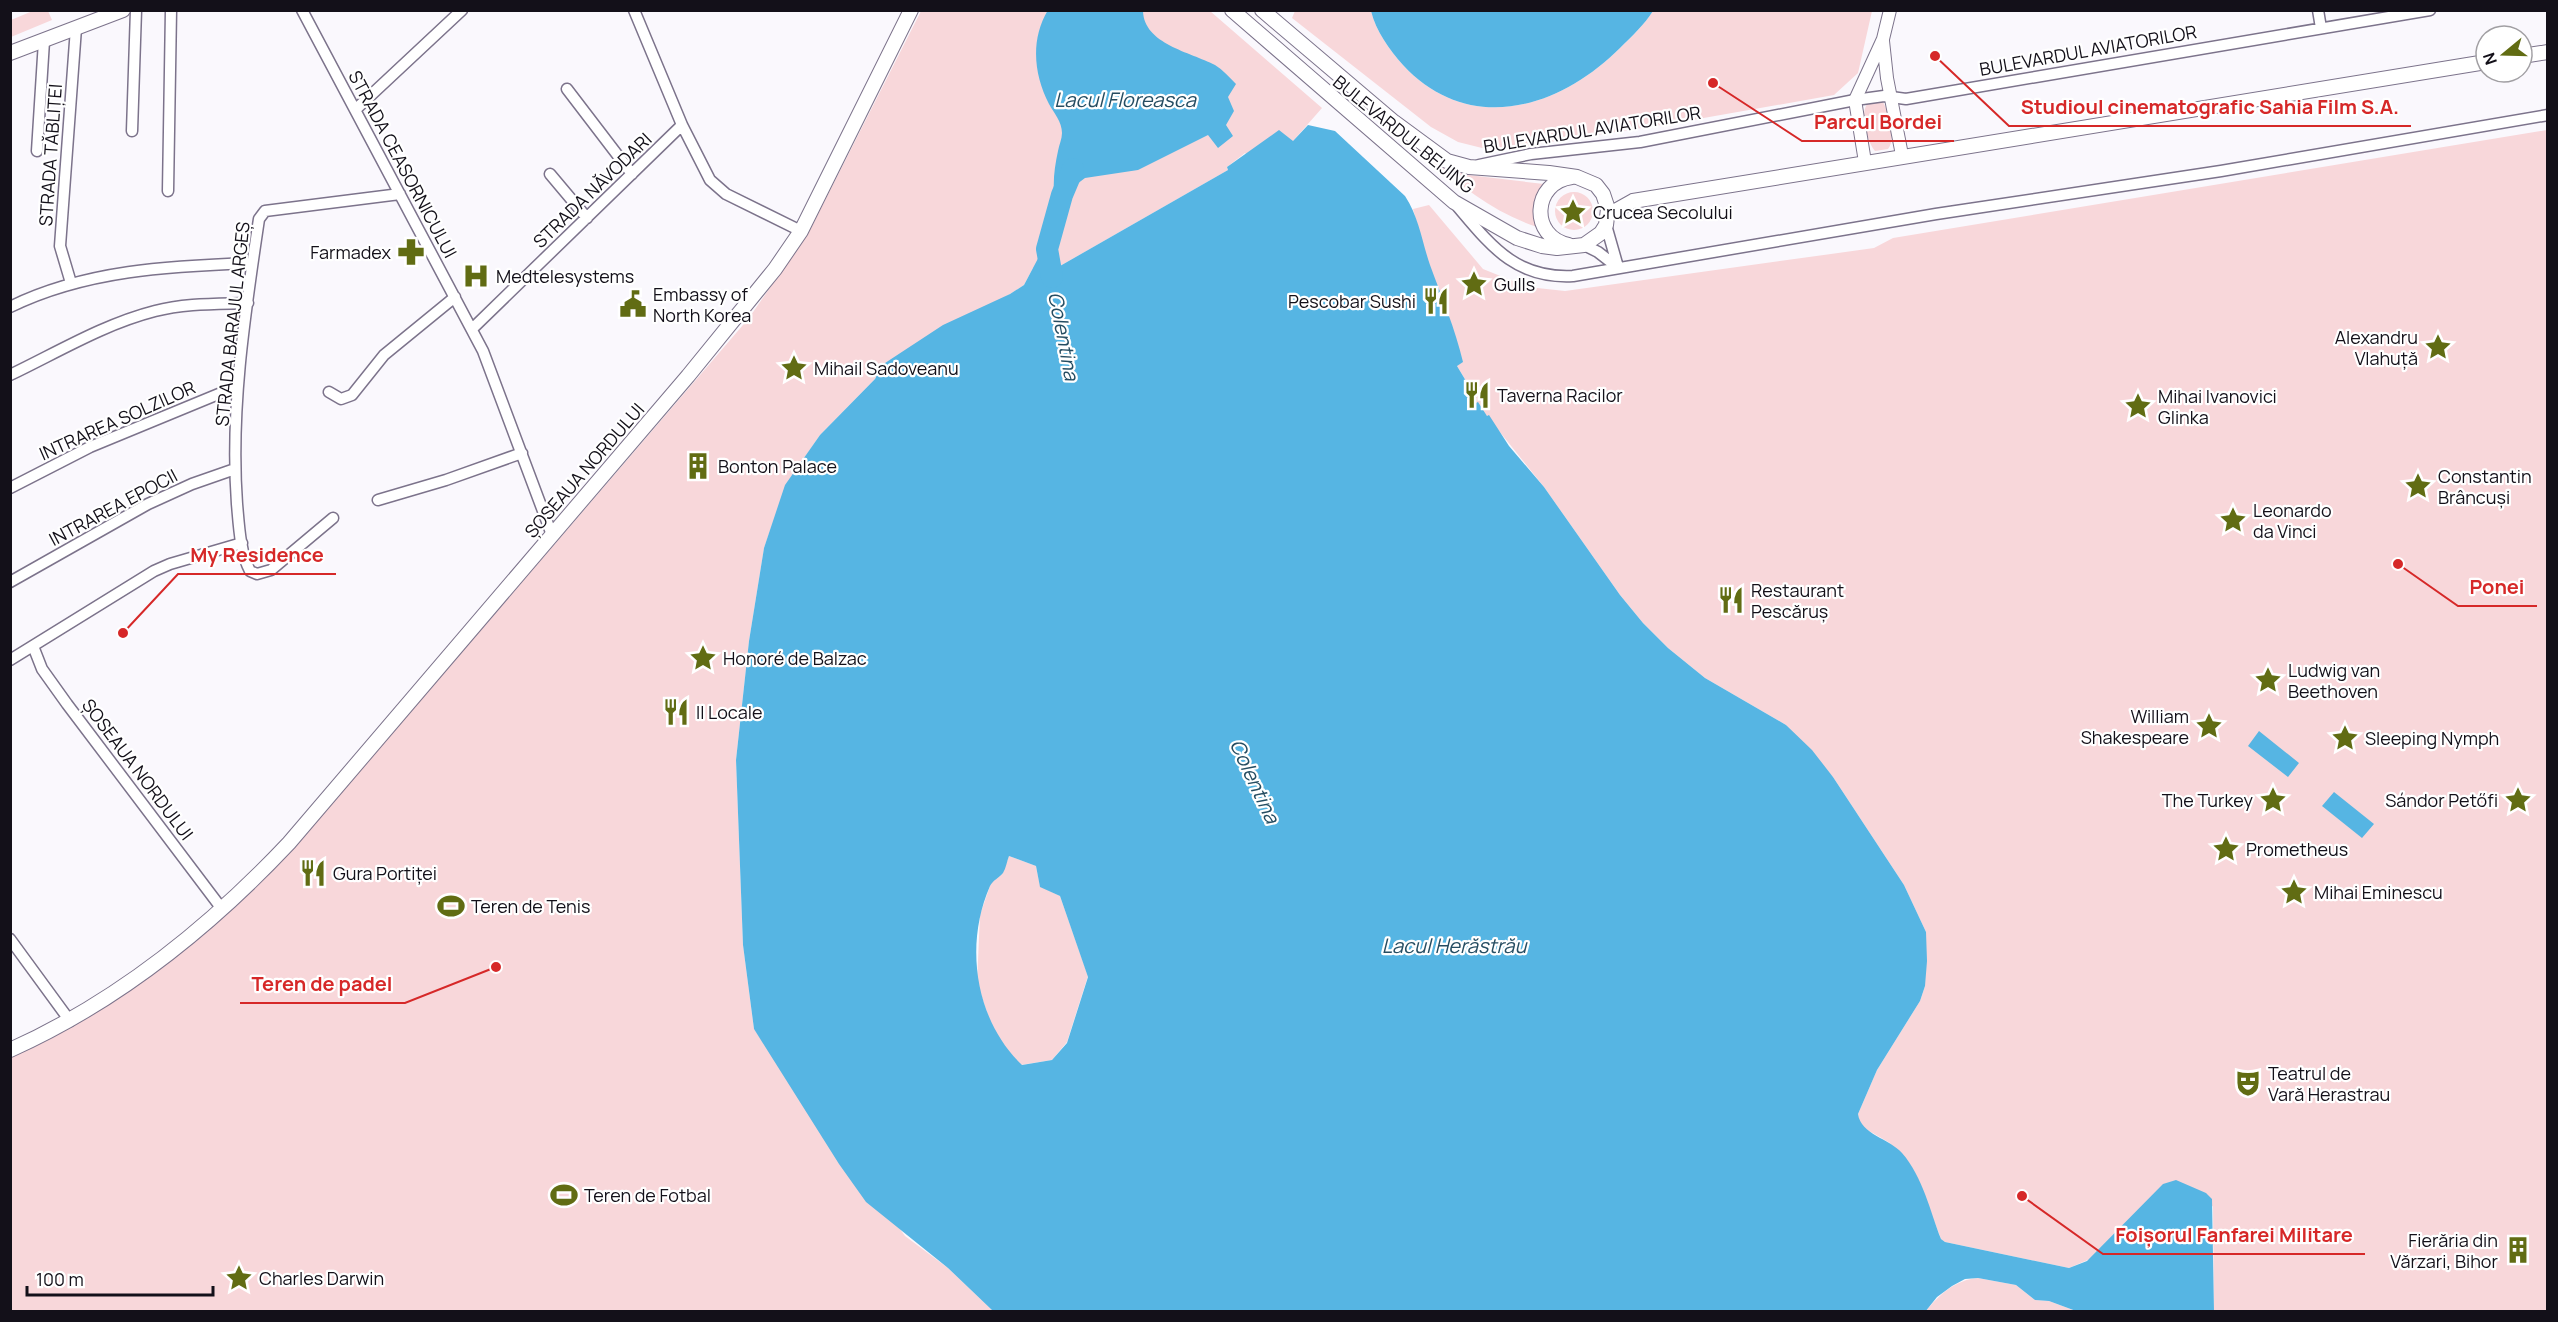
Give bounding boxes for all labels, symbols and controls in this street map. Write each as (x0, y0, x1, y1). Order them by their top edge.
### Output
street label: BULEVARDUL AVIATORILOR (1978, 19, 2198, 81)
north arrow (2474, 24, 2534, 84)
text: N (2478, 50, 2502, 68)
street label: STRADA CEASORNICULUI (343, 66, 463, 262)
street label: BULEVARDUL BEIJING (1328, 70, 1480, 199)
street label: STRADA TĂBLIȚEI (33, 83, 67, 227)
water label: Lacul Floreasca (1054, 86, 1197, 113)
callout: Studioul cinematografic Sahia Film S.A. (2009, 88, 2411, 126)
text: Studioul cinematografic Sahia Film S.A. (2021, 93, 2399, 120)
street label: BULEVARDUL AVIATORILOR (1481, 100, 1703, 158)
callout: Parcul Bordei (1802, 103, 1954, 141)
text: Parcul Bordei (1814, 108, 1942, 135)
street label: STRADA NĂVODARI (528, 127, 656, 253)
place icon: Crucea Secolului (1558, 197, 1588, 227)
place label: Crucea Secolului (1593, 200, 1733, 224)
street label: STRADA BARAJUL ARGEȘ (209, 220, 255, 428)
pharmacy icon: Farmadex (396, 237, 426, 267)
place label: Farmadex (310, 240, 391, 264)
hospital icon: Medtelesystems (461, 261, 491, 291)
place label: Medtelesystems (496, 264, 634, 288)
place icon: Gulls (1459, 269, 1489, 299)
place label: Gulls (1494, 272, 1535, 296)
place label: Embassy of North Korea (653, 282, 751, 327)
restaurant icon: Pescobar Sushi (1421, 286, 1451, 316)
public building icon: Embassy of North Korea (618, 289, 648, 319)
water label: Colentina (1042, 289, 1086, 384)
place label: Pescobar Sushi (1288, 289, 1416, 313)
place label: Alexandru Vlahuță (2335, 325, 2418, 370)
place icon: Alexandru Vlahuță (2423, 332, 2453, 362)
place icon: Mihail Sadoveanu (779, 353, 809, 383)
place label: Mihail Sadoveanu (814, 356, 959, 380)
street label: INTRAREA SOLZILOR (35, 375, 199, 465)
restaurant icon: Taverna Racilor (1462, 380, 1492, 410)
place label: Taverna Racilor (1497, 383, 1623, 407)
place label: Mihai Ivanovici Glinka (2158, 384, 2277, 429)
place icon: Mihai Ivanovici Glinka (2123, 391, 2153, 421)
street label: ȘOSEAUA NORDULUI (519, 398, 649, 542)
building icon: Bonton Palace (683, 451, 713, 481)
place label: Bonton Palace (718, 454, 837, 478)
street label: INTRAREA EPOCII (45, 463, 181, 551)
place label: Constantin Brâncuși (2438, 464, 2532, 509)
place icon: Constantin Brâncuși (2403, 471, 2433, 501)
place label: Leonardo da Vinci (2253, 498, 2332, 543)
place icon: Leonardo da Vinci (2218, 505, 2248, 535)
callout: My Residence (178, 536, 336, 574)
text: My Residence (190, 541, 324, 568)
callout: Ponei (2458, 568, 2537, 606)
text: Ponei (2470, 573, 2524, 600)
place label: Restaurant Pescăruș (1751, 578, 1844, 623)
restaurant icon: Restaurant Pescăruș (1716, 585, 1746, 615)
place icon: Honoré de Balzac (688, 643, 718, 673)
place label: Honoré de Balzac (723, 646, 867, 670)
place label: Ludwig van Beethoven (2288, 658, 2380, 703)
place icon: Ludwig van Beethoven (2253, 665, 2283, 695)
street label: ȘOSEAUA NORDULUI (77, 693, 199, 845)
restaurant icon: Il Locale (661, 697, 691, 727)
place label: Il Locale (696, 700, 762, 724)
place label: William Shakespeare (2081, 704, 2189, 749)
place icon: William Shakespeare (2194, 711, 2224, 741)
place icon: Sleeping Nymph (2330, 723, 2360, 753)
place label: Sleeping Nymph (2365, 726, 2499, 750)
water label: Colentina (1224, 735, 1287, 828)
place icon: The Turkey (2258, 785, 2288, 815)
place icon: Sándor Petőfi (2503, 785, 2533, 815)
place label: The Turkey (2162, 788, 2254, 812)
place label: Sándor Petőfi (2385, 788, 2498, 812)
place icon: Prometheus (2211, 834, 2241, 864)
place label: Prometheus (2246, 837, 2348, 861)
restaurant icon: Gura Portiței (298, 858, 328, 888)
place label: Gura Portiței (333, 861, 437, 885)
place icon: Mihai Eminescu (2279, 877, 2309, 907)
place label: Mihai Eminescu (2314, 880, 2443, 904)
sports icon: Teren de Tenis (436, 891, 466, 921)
place label: Teren de Tenis (471, 894, 590, 918)
water label: Lacul Herăstrău (1382, 932, 1528, 959)
callout: Teren de padel (240, 965, 405, 1003)
text: Teren de padel (252, 970, 392, 997)
place label: Teatrul de Vară Herastrau (2268, 1061, 2390, 1106)
theatre icon: Teatrul de Vară Herastrau (2233, 1068, 2263, 1098)
sports icon: Teren de Fotbal (549, 1180, 579, 1210)
place label: Teren de Fotbal (584, 1183, 711, 1207)
callout: Foișorul Fanfarei Militare (2103, 1216, 2365, 1254)
text: Foișorul Fanfarei Militare (2115, 1221, 2353, 1248)
place label: Fierăria din Vărzari, Bihor (2390, 1228, 2499, 1273)
building icon: Fierăria din Vărzari, Bihor (2503, 1235, 2533, 1265)
scale bar (27, 1259, 213, 1297)
place icon: Charles Darwin (224, 1263, 254, 1293)
place label: Charles Darwin (259, 1266, 384, 1290)
text: 100 m (36, 1267, 84, 1291)

